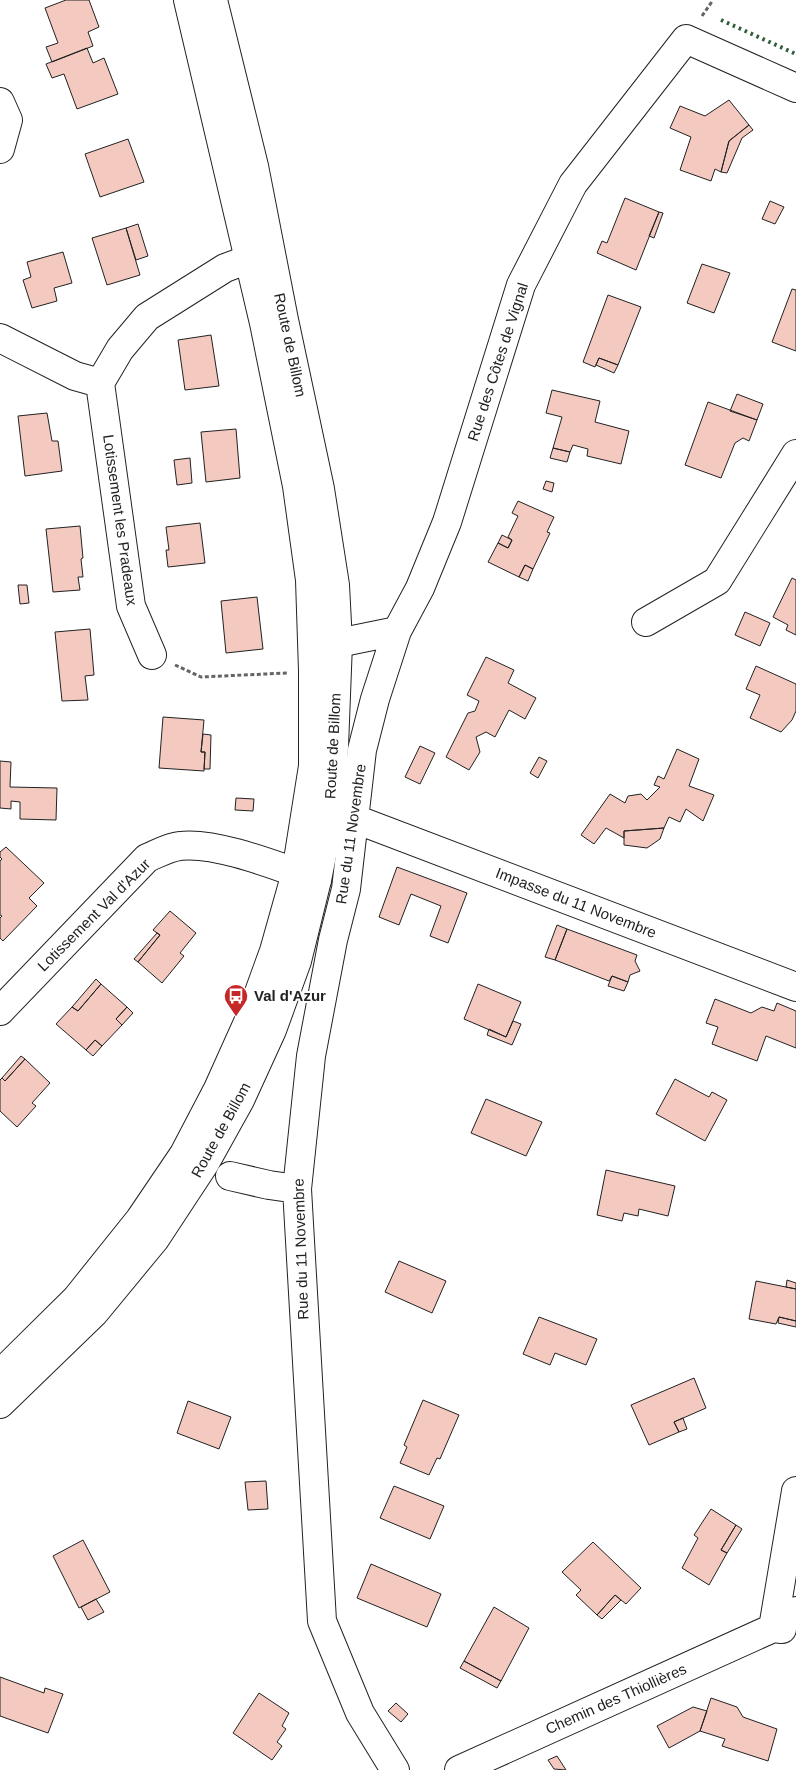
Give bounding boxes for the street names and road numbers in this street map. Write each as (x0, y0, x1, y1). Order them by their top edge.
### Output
street label: Rue des Côtes de Vignal (464, 280, 531, 443)
street label: Route de Billom (271, 291, 310, 398)
street label: Lotissement les Pradeaux (100, 433, 141, 607)
street label: Route de Billom (321, 693, 344, 799)
street label: Rue du 11 Novembre (332, 763, 369, 905)
street label: Lotissement Val d'Azur (34, 855, 153, 974)
street label: Impasse du 11 Novembre (493, 864, 659, 941)
street label: Route de Billom (187, 1079, 254, 1180)
street label: Rue du 11 Novembre (290, 1178, 311, 1320)
street label: Chemin des Thiollières (543, 1660, 689, 1737)

